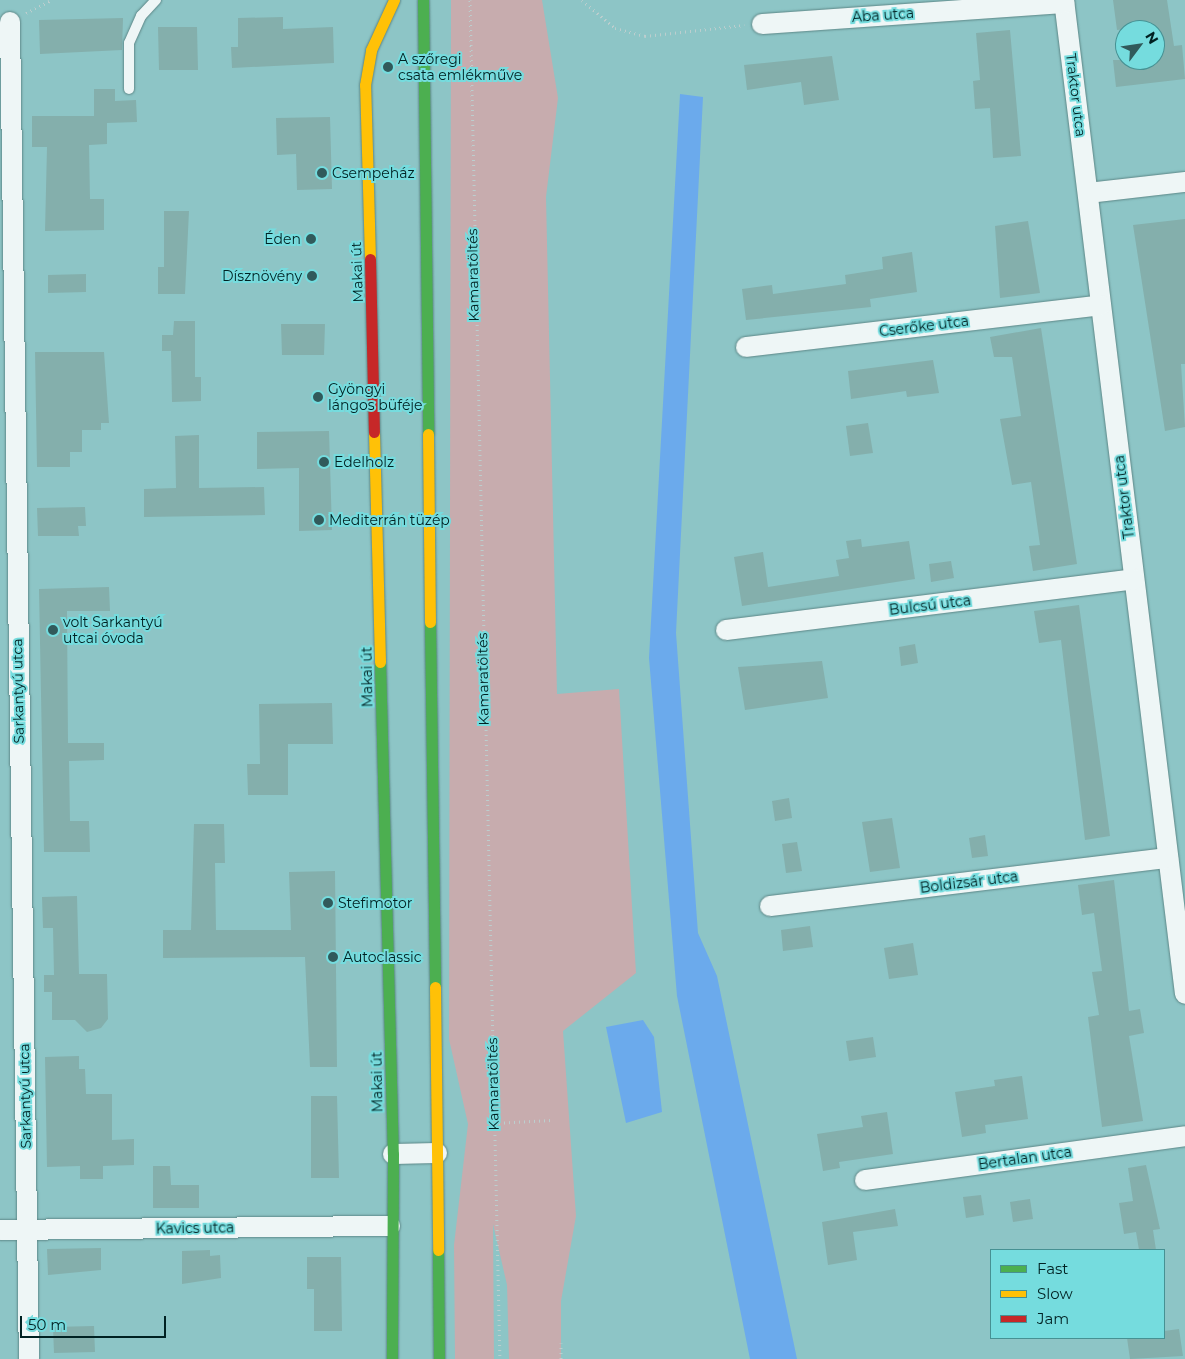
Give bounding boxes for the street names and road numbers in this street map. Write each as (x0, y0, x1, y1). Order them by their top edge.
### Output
street label: Aba utca (851, 4, 915, 26)
street label: Traktor utca (1063, 52, 1089, 138)
street label: Kamaratöltés (464, 228, 482, 322)
street label: Makai út (348, 241, 366, 303)
street label: Cserőke utca (878, 312, 970, 340)
street label: Traktor utca (1111, 454, 1137, 540)
street label: Bulcsú utca (888, 592, 972, 618)
street label: Kamaratöltés (474, 632, 492, 726)
street label: Sarkantyú utca (9, 638, 27, 744)
street label: Makai út (358, 647, 376, 707)
street label: Boldizsár utca (919, 868, 1019, 896)
street label: Kamaratöltés (484, 1037, 502, 1131)
street label: Sarkantyú utca (16, 1043, 34, 1149)
street label: Makai út (368, 1052, 386, 1112)
street label: Bertalan utca (977, 1143, 1073, 1173)
street label: Kavics utca (156, 1219, 234, 1237)

